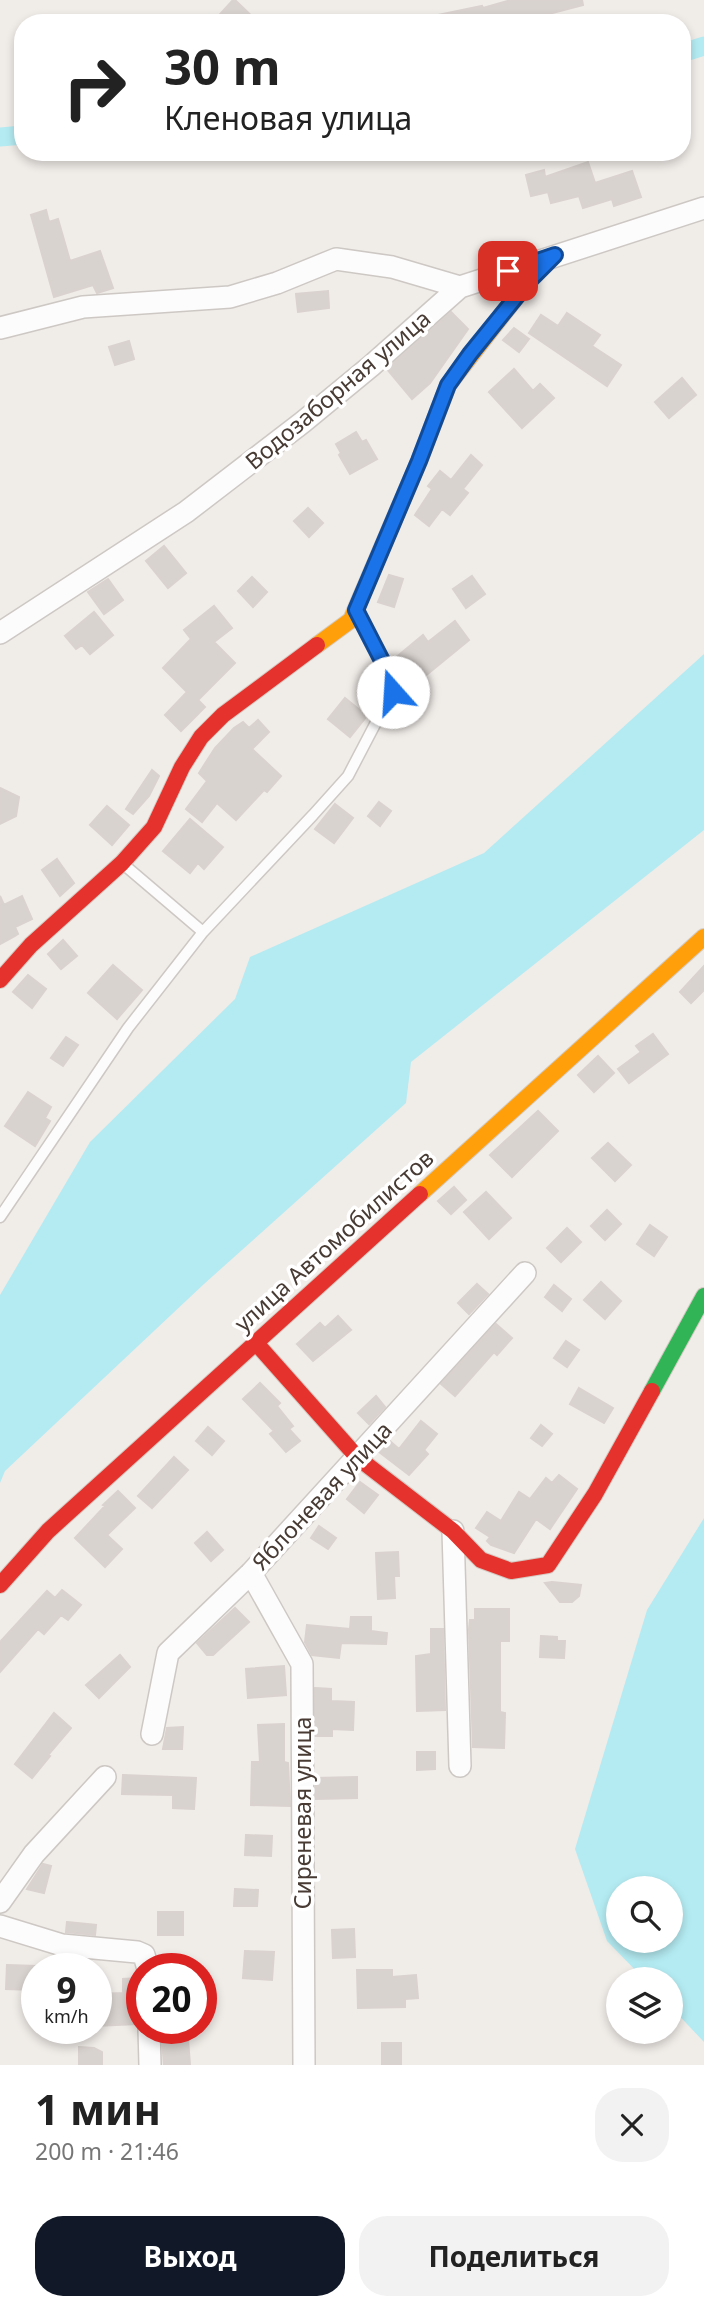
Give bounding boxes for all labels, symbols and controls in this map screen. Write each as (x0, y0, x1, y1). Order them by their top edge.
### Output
text: 30 m (164, 33, 281, 99)
icon: right (49, 42, 140, 133)
text: Кленовая улица (164, 96, 412, 139)
pin (478, 241, 538, 301)
icon: arrive (489, 252, 527, 290)
street label: Водозаборная улица (238, 302, 437, 476)
position arrow (356, 655, 430, 729)
street label: улица Автомобилистов (227, 1142, 440, 1339)
street label: Яблоневая улица (244, 1414, 399, 1577)
street label: Сиреневая улица (286, 1717, 318, 1909)
map controls (606, 1876, 683, 2044)
button: search (606, 1876, 683, 1953)
speed limit sign: 20 (126, 1953, 217, 2044)
text: 9 (56, 1966, 77, 2013)
button: layers (606, 1967, 683, 2044)
text: km/h (44, 2004, 89, 2028)
text: 1 мин (35, 2080, 161, 2137)
button: close (595, 2088, 669, 2162)
text: 200 m · 21:46 (35, 2135, 179, 2167)
button: Выход (35, 2216, 345, 2296)
button: Поделиться (359, 2216, 669, 2296)

